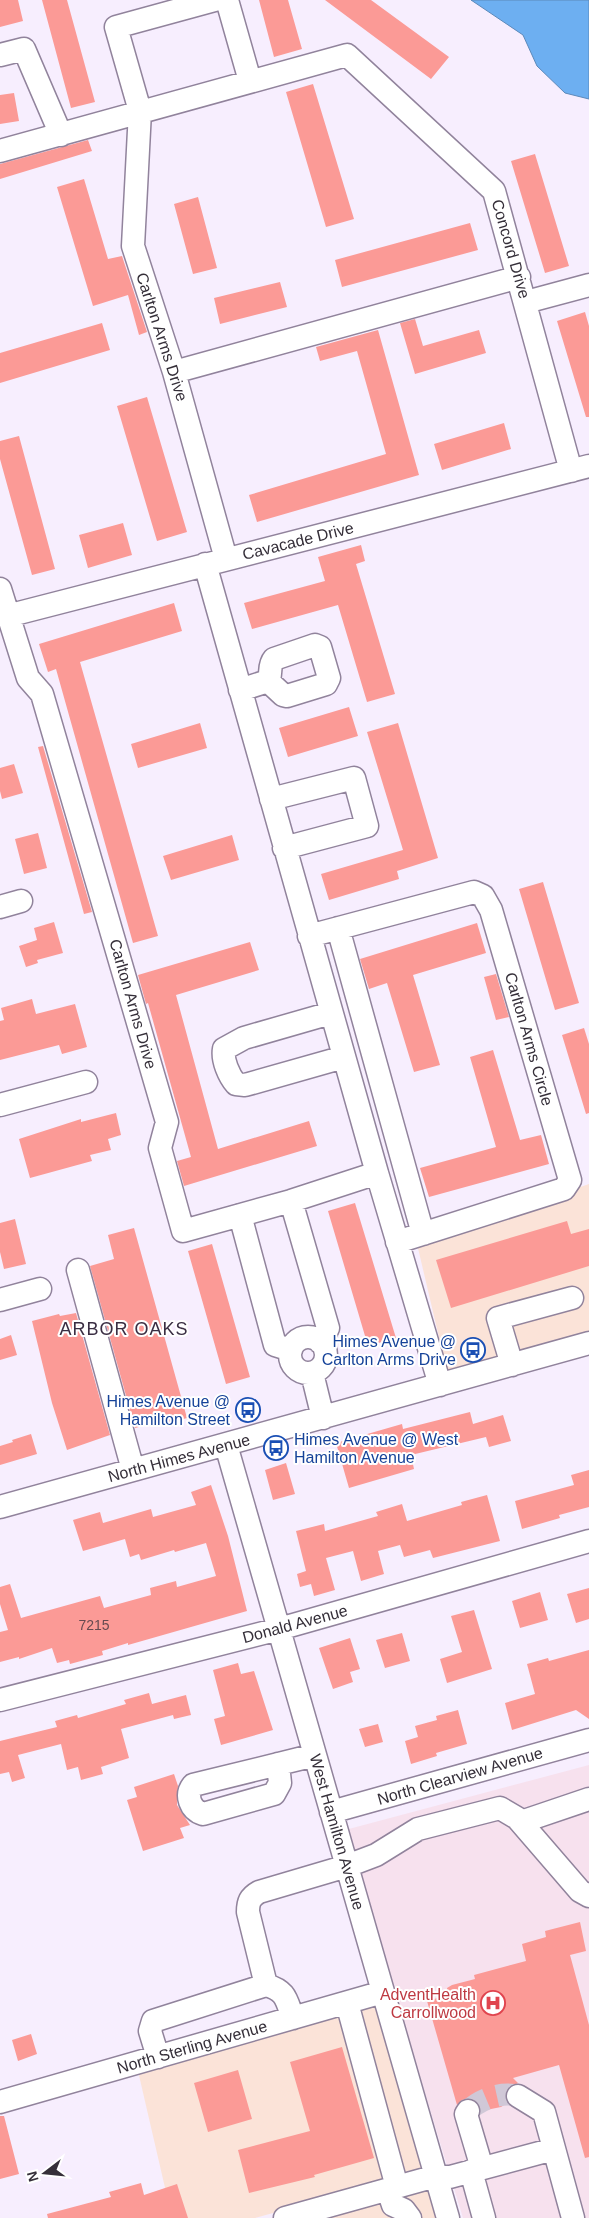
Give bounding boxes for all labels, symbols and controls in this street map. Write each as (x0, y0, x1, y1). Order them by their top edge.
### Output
street label: Concord Drive (489, 198, 533, 301)
street label: Carlton Arms Drive (133, 271, 191, 404)
street label: Cavacade Drive (241, 519, 355, 563)
street label: Carlton Arms Drive (106, 937, 160, 1071)
street label: Carlton Arms Circle (502, 970, 556, 1108)
district label: ARBOR OAKS (59, 1319, 189, 1339)
place label: Himes Avenue @ Carlton Arms Drive (322, 1333, 456, 1368)
bus stop icon: Himes Avenue @ Carlton Arms Drive (460, 1337, 486, 1363)
place label: Himes Avenue @ Hamilton Street (106, 1393, 231, 1428)
bus stop icon: Himes Avenue @ Hamilton Street (235, 1397, 261, 1423)
street label: North Himes Avenue (106, 1431, 252, 1485)
place label: Himes Avenue @ West Hamilton Avenue (294, 1431, 459, 1466)
bus stop icon: Himes Avenue @ West Hamilton Avenue (263, 1435, 289, 1461)
street label: Donald Avenue (241, 1602, 350, 1646)
house number: 7215 (78, 1617, 110, 1633)
street label: North Clearview Avenue (375, 1744, 545, 1808)
street label: West Hamilton Avenue (307, 1752, 367, 1912)
place label: AdventHealth Carrollwood (380, 1986, 476, 2021)
hospital icon: AdventHealth Carrollwood (480, 1990, 506, 2016)
street label: North Sterling Avenue (115, 2017, 269, 2077)
north arrow (20, 2148, 70, 2198)
text: N (23, 2170, 42, 2184)

